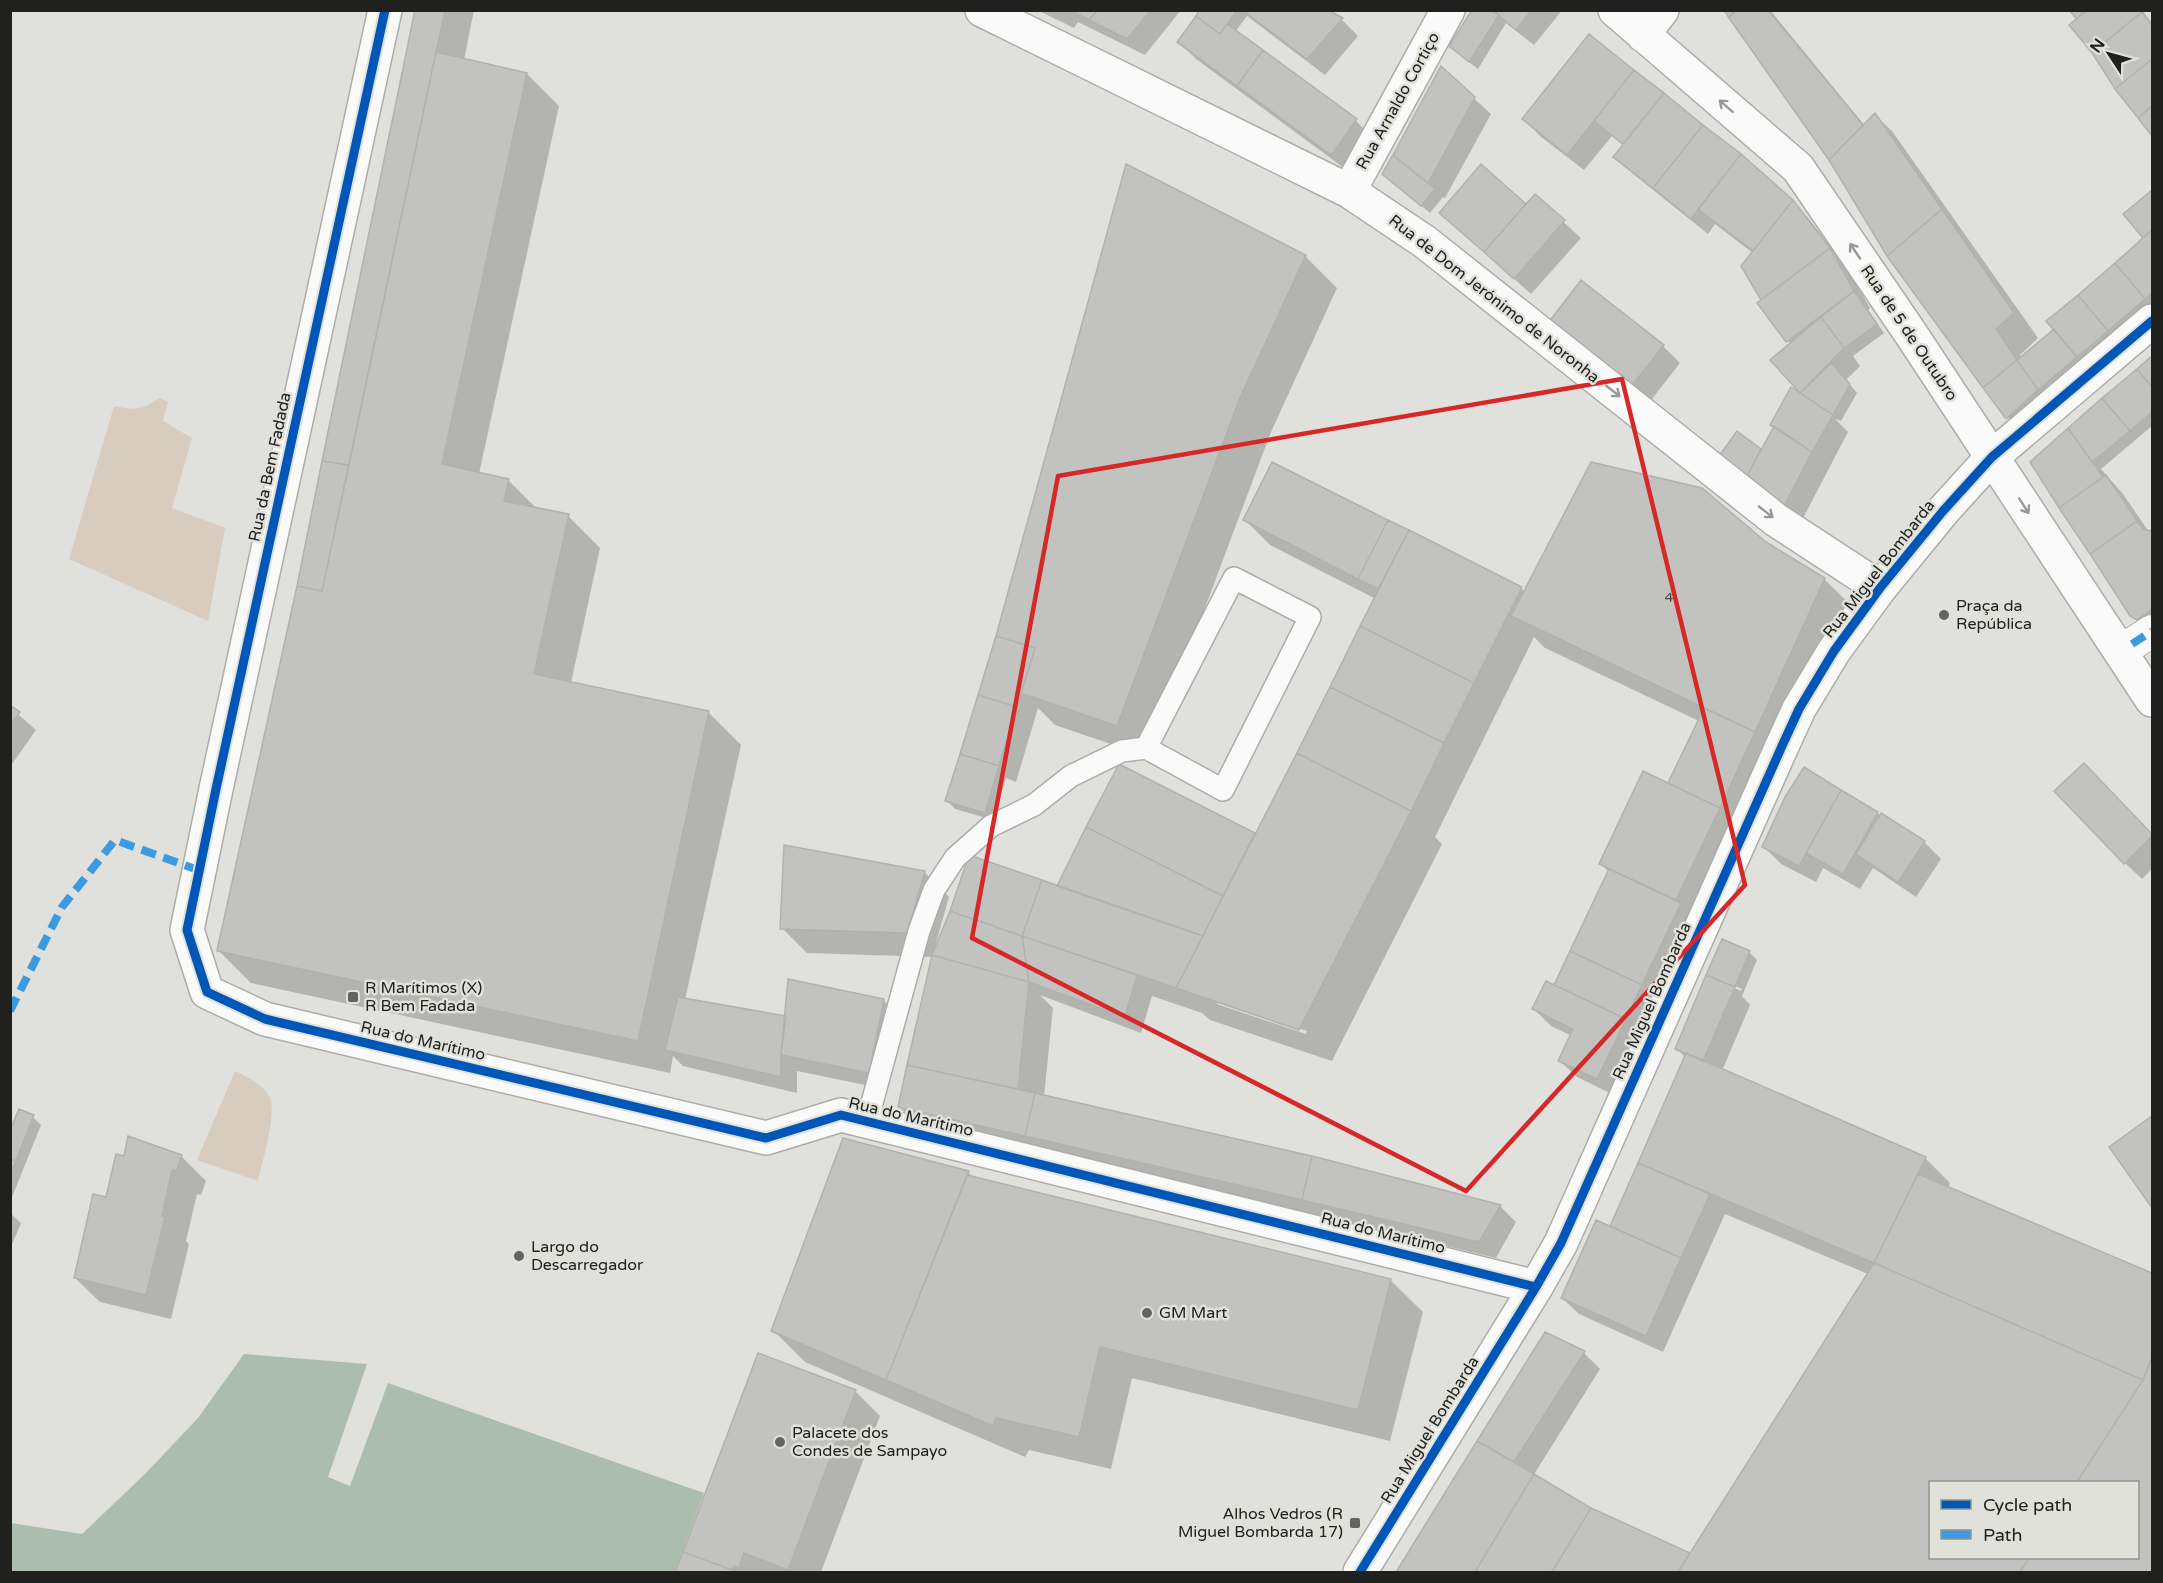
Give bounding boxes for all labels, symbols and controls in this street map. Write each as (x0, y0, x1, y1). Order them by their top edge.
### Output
north arrow (2079, 24, 2139, 84)
street label: Rua Arnaldo Cortiço (1352, 29, 1444, 173)
text: N (2086, 35, 2110, 57)
one-way arrow (1719, 99, 1734, 113)
street label: Rua de Dom Jerónimo de Noronha (1385, 210, 1603, 388)
one-way arrow (1848, 242, 1861, 259)
street label: Rua de 5 de Outubro (1856, 261, 1962, 405)
one-way arrow (1605, 384, 1621, 397)
street label: Rua da Bem Fadada (244, 391, 296, 543)
street label: Rua Miguel Bombarda (1819, 496, 1939, 642)
one-way arrow (2018, 497, 2030, 513)
one-way arrow (1758, 506, 1774, 519)
house number: 4 (1665, 589, 1674, 606)
place label: Praça da República (1956, 596, 2032, 634)
marker: Praça da República (1937, 608, 1951, 622)
street label: Rua Miguel Bombarda (1608, 919, 1696, 1083)
place label: R Marítimos (X) R Bem Fadada (365, 978, 482, 1016)
marker: R Marítimos (X) R Bem Fadada (346, 990, 360, 1004)
street label: Rua do Marítimo (359, 1017, 487, 1065)
street label: Rua do Marítimo (847, 1093, 975, 1141)
street label: Rua do Marítimo (1319, 1208, 1447, 1258)
place label: Largo do Descarregador (531, 1237, 644, 1275)
marker: Largo do Descarregador (512, 1249, 526, 1263)
place label: GM Mart (1159, 1303, 1227, 1323)
marker: GM Mart (1140, 1306, 1154, 1320)
street label: Rua Miguel Bombarda (1376, 1353, 1484, 1507)
place label: Palacete dos Condes de Sampayo (792, 1423, 947, 1461)
marker: Palacete dos Condes de Sampayo (773, 1435, 787, 1449)
legend (1929, 1481, 2139, 1559)
text: Cycle path (1983, 1494, 2072, 1516)
place label: Alhos Vedros (R Miguel Bombarda 17) (1178, 1504, 1343, 1542)
marker: Alhos Vedros (R Miguel Bombarda 17) (1348, 1516, 1362, 1530)
text: Path (1983, 1524, 2022, 1546)

